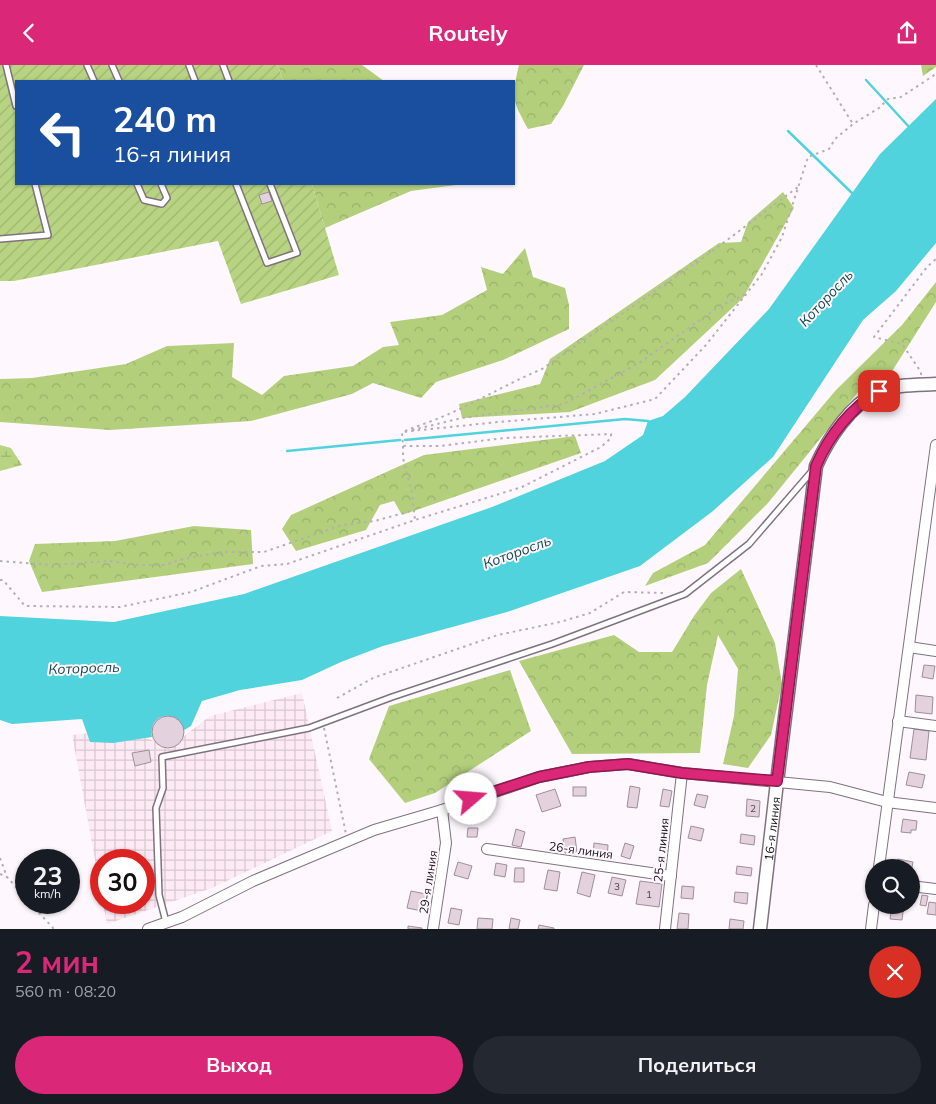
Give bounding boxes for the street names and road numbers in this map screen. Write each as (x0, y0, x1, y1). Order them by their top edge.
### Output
street label: 16-я линия (760, 796, 783, 862)
street label: 25-я линия (650, 817, 672, 883)
street label: 26-я линия (548, 838, 614, 862)
street label: 29-я линия (416, 849, 440, 915)

